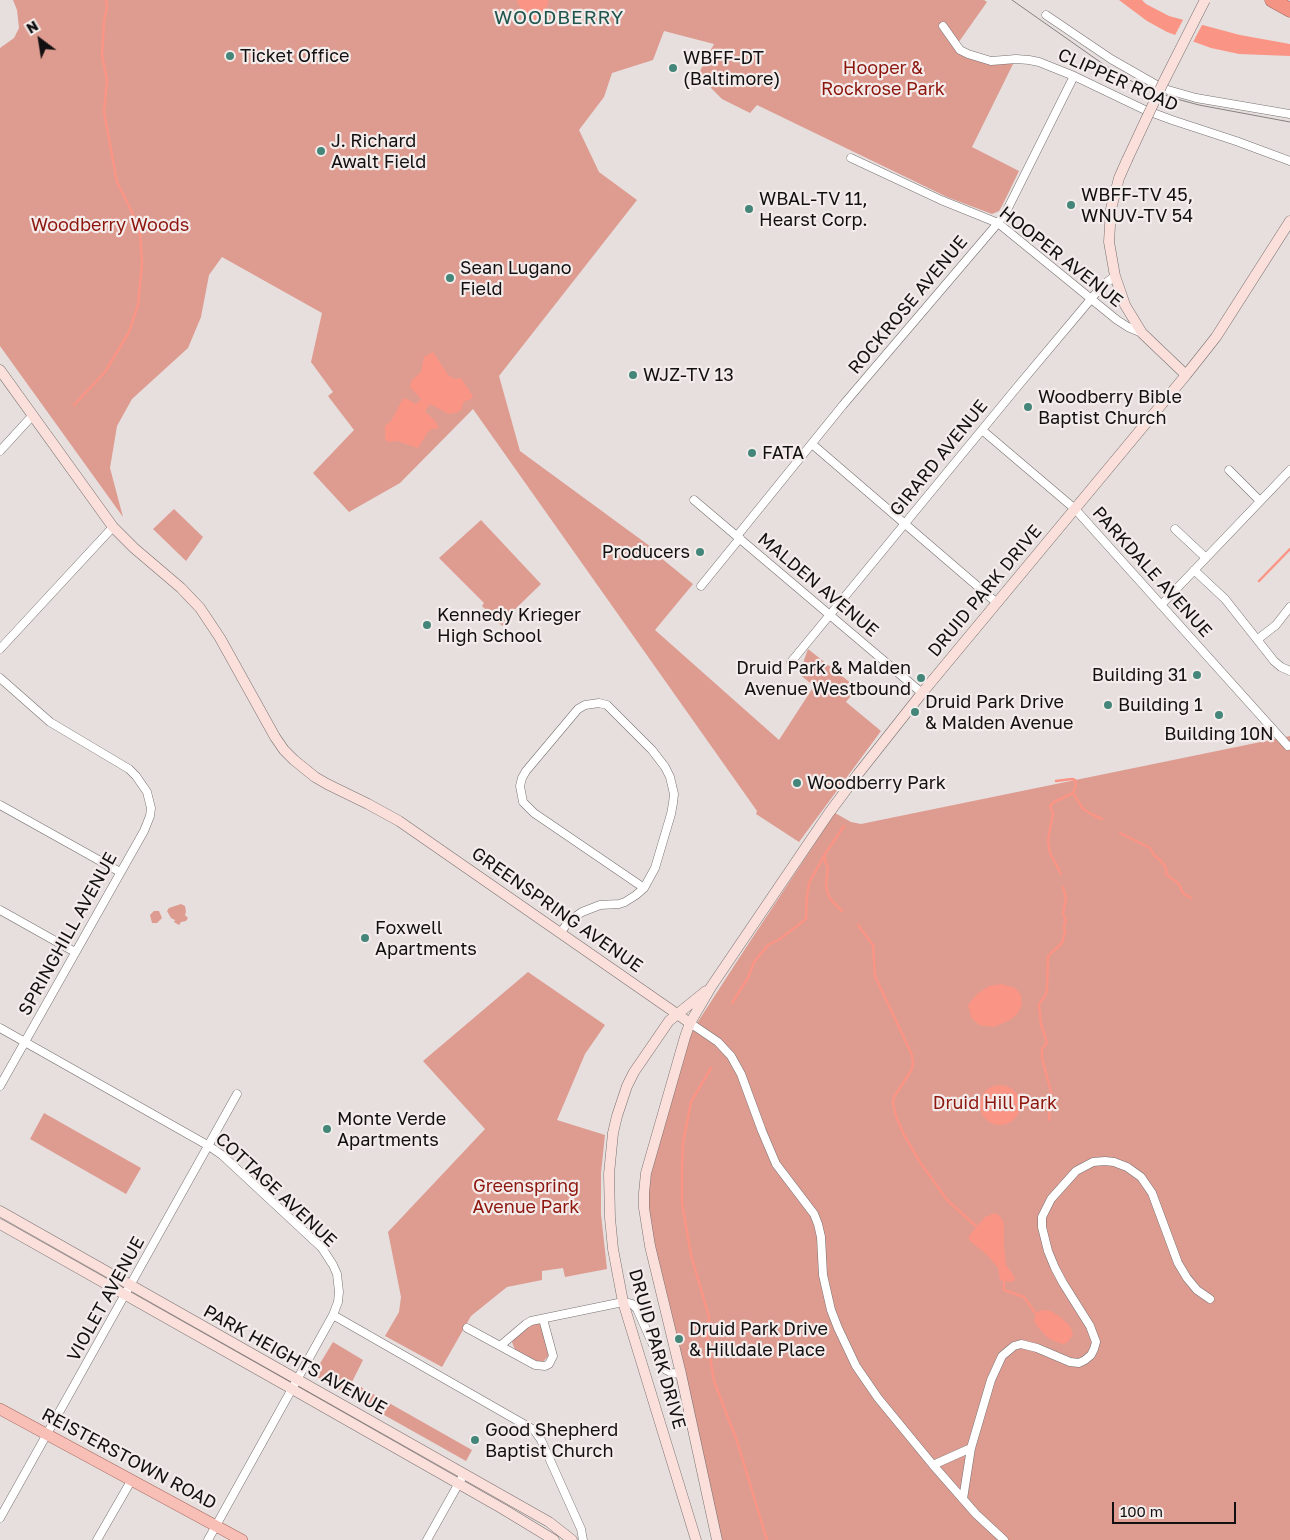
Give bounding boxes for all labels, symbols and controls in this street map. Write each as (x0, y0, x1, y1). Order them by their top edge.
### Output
district label: WOODBERRY (493, 7, 625, 29)
north arrow (15, 15, 65, 65)
text: N (23, 17, 41, 37)
street label: CLIPPER ROAD (1055, 44, 1181, 116)
place label: Ticket Office (240, 45, 349, 67)
place label: WBFF-DT (Baltimore) (683, 47, 780, 90)
marker: Ticket Office (224, 50, 236, 62)
park label: Hooper & Rockrose Park (821, 57, 945, 100)
marker: WBFF-DT (Baltimore) (667, 62, 679, 74)
place label: J. Richard Awalt Field (331, 130, 426, 172)
marker: J. Richard Awalt Field (315, 145, 327, 157)
place label: WBFF-TV 45, WNUV-TV 54 (1081, 184, 1193, 226)
place label: WBAL-TV 11, Hearst Corp. (759, 188, 868, 230)
marker: WBFF-TV 45, WNUV-TV 54 (1065, 199, 1077, 211)
street label: HOOPER AVENUE (995, 202, 1127, 312)
marker: WBAL-TV 11, Hearst Corp. (743, 203, 755, 215)
park label: Woodberry Woods (31, 214, 189, 236)
street label: ROCKROSE AVENUE (844, 231, 972, 379)
place label: Sean Lugano Field (460, 257, 572, 300)
marker: Sean Lugano Field (444, 272, 456, 284)
place label: WJZ-TV 13 (643, 364, 734, 386)
marker: WJZ-TV 13 (627, 369, 639, 381)
place label: Woodberry Bible Baptist Church (1038, 386, 1182, 428)
street label: GIRARD AVENUE (886, 396, 992, 520)
marker: Woodberry Bible Baptist Church (1022, 401, 1034, 413)
place label: FATA (762, 442, 804, 464)
marker: FATA (746, 447, 758, 459)
street label: PARKDALE AVENUE (1088, 502, 1216, 642)
street label: DRUID PARK DRIVE (923, 521, 1047, 661)
street label: MALDEN AVENUE (753, 528, 883, 642)
place label: Producers (602, 541, 690, 563)
marker: Producers (694, 546, 706, 558)
place label: Kennedy Krieger High School (437, 604, 581, 646)
marker: Kennedy Krieger High School (421, 619, 433, 631)
place label: Druid Park & Malden Avenue Westbound (736, 657, 911, 700)
place label: Building 31 (1092, 664, 1187, 686)
marker: Building 31 (1191, 669, 1203, 681)
marker: Druid Park & Malden Avenue Westbound (915, 672, 927, 684)
place label: Druid Park Drive & Malden Avenue (925, 691, 1073, 734)
place label: Building 1 (1118, 694, 1203, 716)
marker: Building 1 (1102, 699, 1114, 711)
marker: Druid Park Drive & Malden Avenue (909, 706, 921, 718)
marker: Building 10N (1213, 709, 1225, 721)
place label: Building 10N (1164, 723, 1274, 745)
place label: Woodberry Park (807, 772, 946, 794)
marker: Woodberry Park (791, 777, 803, 789)
street label: GREENSPRING AVENUE (467, 843, 647, 977)
street label: SPRINGHILL AVENUE (14, 849, 122, 1019)
place label: Foxwell Apartments (375, 917, 477, 960)
marker: Foxwell Apartments (359, 932, 371, 944)
park label: Druid Hill Park (933, 1092, 1057, 1114)
place label: Monte Verde Apartments (337, 1108, 446, 1150)
marker: Monte Verde Apartments (321, 1123, 333, 1135)
street label: COTTAGE AVENUE (211, 1128, 341, 1252)
park label: Greenspring Avenue Park (472, 1175, 580, 1218)
street label: VIOLET AVENUE (63, 1233, 149, 1365)
street label: DRUID PARK DRIVE (624, 1266, 690, 1432)
street label: PARK HEIGHTS AVENUE (199, 1300, 391, 1420)
place label: Druid Park Drive & Hilldale Place (689, 1318, 828, 1360)
marker: Druid Park Drive & Hilldale Place (673, 1333, 685, 1345)
street label: REISTERSTOWN ROAD (38, 1404, 220, 1514)
place label: Good Shepherd Baptist Church (485, 1419, 618, 1462)
marker: Good Shepherd Baptist Church (469, 1434, 481, 1446)
scale bar (1115, 1492, 1239, 1524)
text: 100 m (1120, 1502, 1163, 1520)

